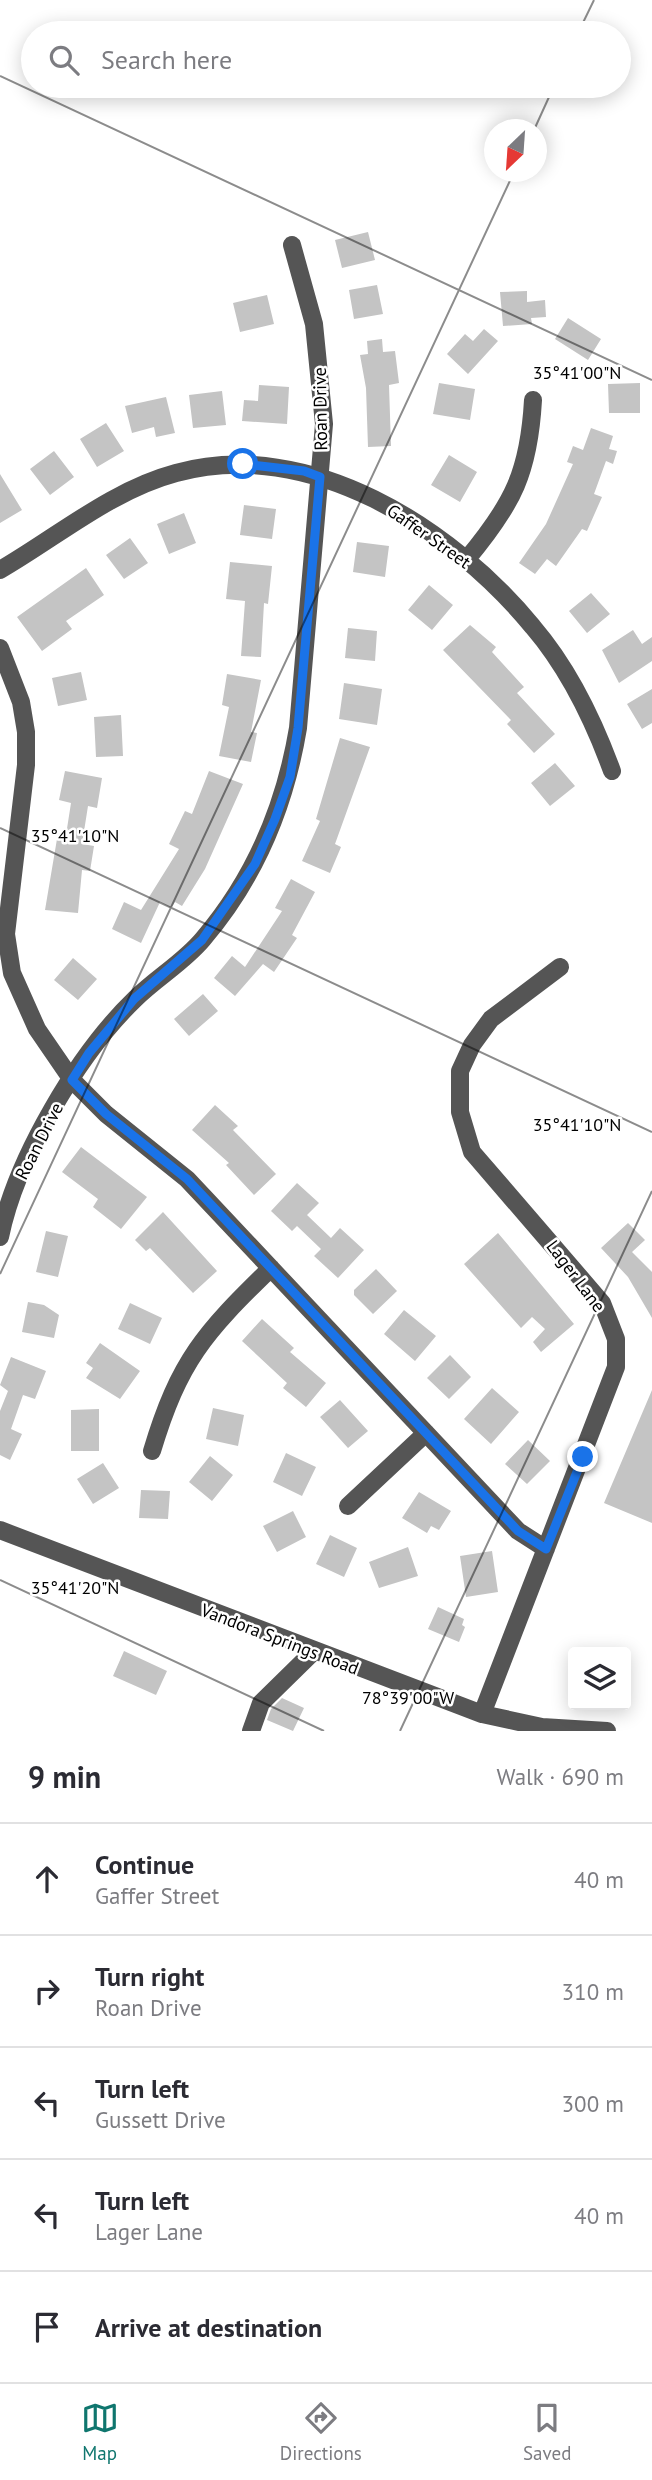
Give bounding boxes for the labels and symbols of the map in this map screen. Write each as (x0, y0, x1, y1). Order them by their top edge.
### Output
north arrow (484, 119, 547, 182)
text: 35°41'00"N (533, 361, 621, 384)
street label: Roan Drive (308, 367, 332, 451)
route start (227, 448, 258, 479)
street label: Gaffer Street (383, 499, 475, 573)
text: 35°41'10"N (31, 824, 119, 847)
street label: Roan Drive (10, 1099, 68, 1183)
text: 35°41'10"N (533, 1113, 621, 1136)
street label: Lager Lane (541, 1235, 611, 1317)
route end (567, 1441, 598, 1472)
text: 35°41'20"N (31, 1576, 119, 1599)
street label: Vandora Springs Road (197, 1598, 362, 1680)
text: 78°39'00"W (362, 1686, 454, 1709)

